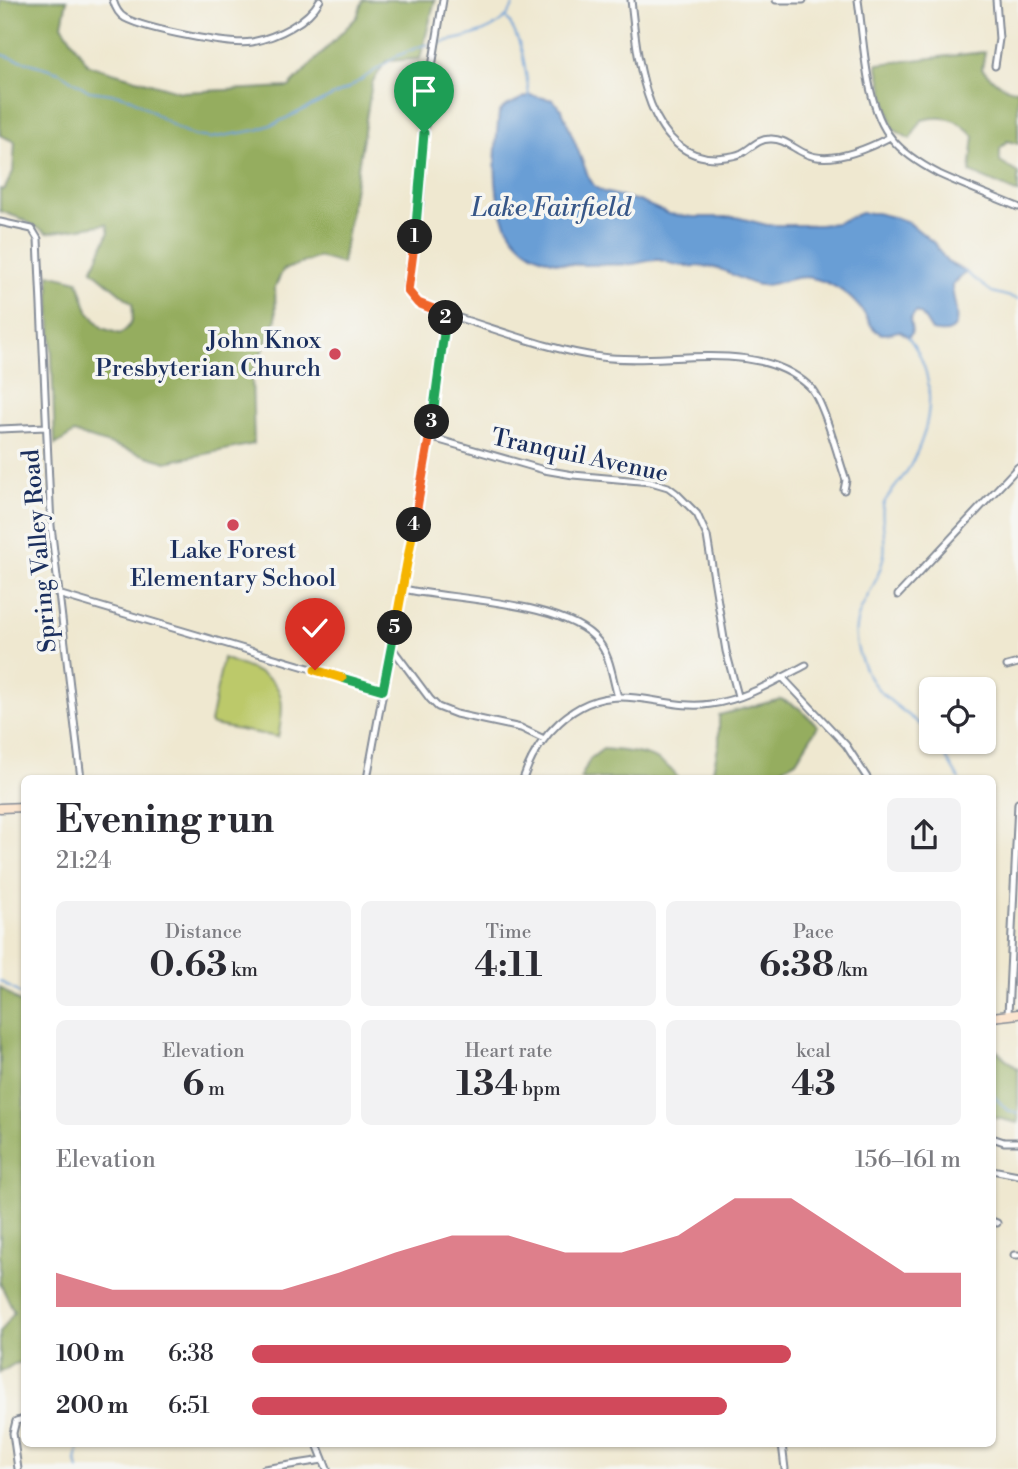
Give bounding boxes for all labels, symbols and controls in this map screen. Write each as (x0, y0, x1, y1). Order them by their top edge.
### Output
pin (394, 61, 454, 133)
icon: arrive (405, 72, 443, 110)
water label: Lake Fairfield (470, 192, 632, 224)
pin: 1 (398, 219, 432, 254)
text: 1 (410, 224, 419, 248)
pin: 2 (428, 300, 464, 336)
text: 2 (440, 305, 451, 329)
place label: John Knox Presbyterian Church (95, 326, 322, 384)
marker: John Knox Presbyterian Church (327, 346, 343, 362)
pin: 3 (414, 404, 450, 440)
text: 3 (426, 409, 437, 433)
street label: Tranquil Avenue (489, 423, 671, 489)
street label: Spring Valley Road (16, 448, 64, 654)
pin: 4 (396, 508, 432, 542)
text: 4 (407, 512, 420, 536)
marker: Lake Forest Elementary School (225, 517, 241, 533)
place label: Lake Forest Elementary School (130, 536, 336, 594)
pin (285, 598, 345, 670)
icon: check (296, 609, 334, 647)
pin: 5 (378, 610, 412, 646)
text: 5 (389, 615, 400, 639)
map controls (919, 677, 996, 754)
button: locate (919, 677, 996, 754)
text: Evening run (56, 797, 274, 844)
button: share (887, 798, 961, 872)
text: 21:24 (56, 847, 111, 875)
text: Distance (165, 920, 242, 944)
text: Time (486, 920, 531, 944)
text: Pace (793, 920, 834, 944)
text: 0.63 (149, 944, 227, 987)
text: 4:11 (475, 944, 542, 987)
text: 6:38 (759, 944, 834, 987)
text: km (227, 958, 258, 982)
text: /km (834, 958, 868, 982)
text: Elevation (162, 1039, 245, 1063)
text: Heart rate (465, 1039, 552, 1063)
text: kcal (796, 1039, 831, 1063)
text: 6 (182, 1063, 204, 1106)
text: 134 (456, 1063, 518, 1106)
text: 43 (791, 1063, 836, 1106)
text: m (204, 1077, 225, 1101)
text: bpm (518, 1077, 561, 1101)
text: Elevation (56, 1146, 156, 1174)
text: 156–161 m (855, 1146, 961, 1174)
text: 100 m (56, 1340, 124, 1368)
text: 6:38 (168, 1340, 214, 1368)
text: 200 m (56, 1392, 128, 1420)
text: 6:51 (168, 1392, 210, 1420)

